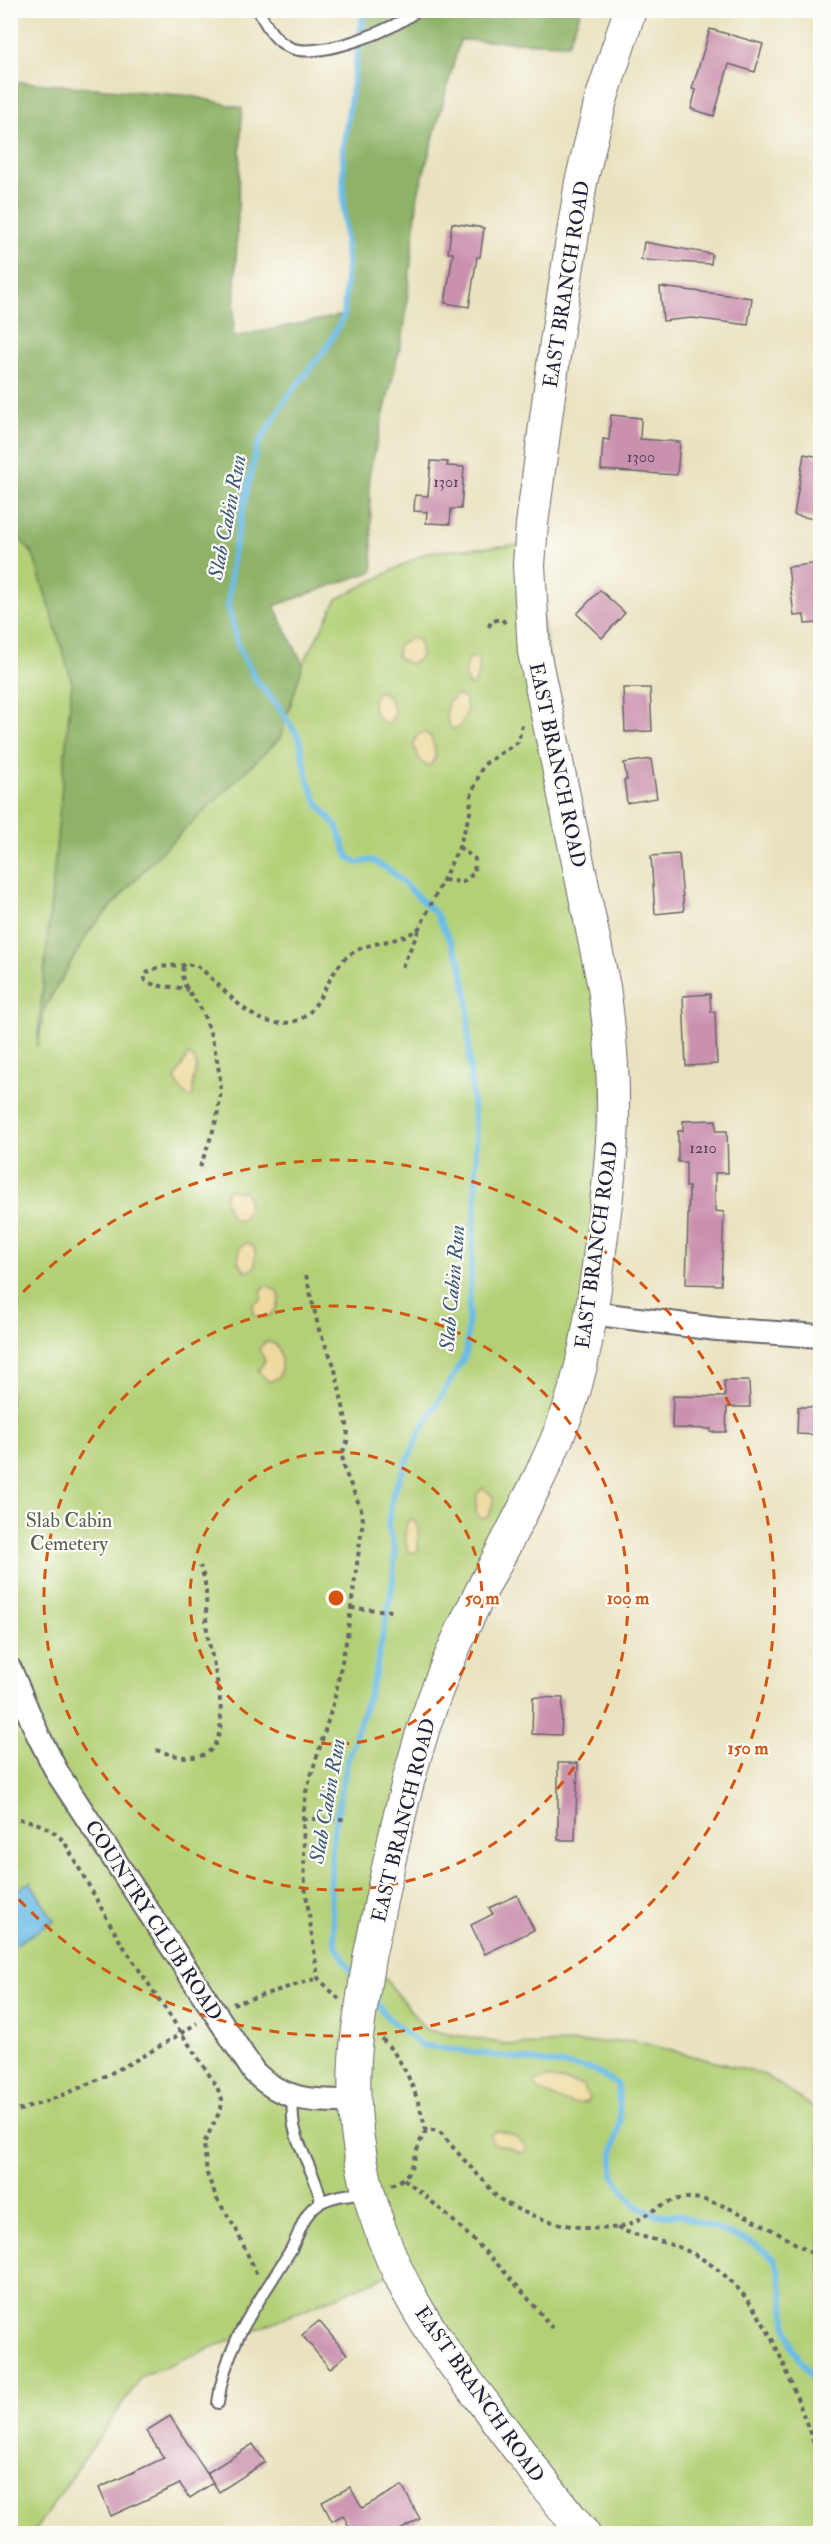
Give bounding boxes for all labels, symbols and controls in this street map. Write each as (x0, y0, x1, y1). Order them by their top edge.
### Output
street label: EAST BRANCH ROAD (538, 179, 595, 389)
house number: 1300 (627, 447, 655, 467)
water label: Slab Cabin Run (202, 452, 253, 583)
house number: 1301 (433, 472, 459, 492)
street label: EAST BRANCH ROAD (524, 660, 591, 870)
house number: 1210 (689, 1138, 717, 1158)
street label: EAST BRANCH ROAD (570, 1140, 623, 1350)
water label: Slab Cabin Run (433, 1224, 471, 1353)
park label: Slab Cabin Cemetery (26, 1508, 112, 1556)
text: 50 m (465, 1587, 500, 1610)
text: 100 m (607, 1587, 650, 1610)
centre of rings (326, 1588, 346, 1608)
street label: EAST BRANCH ROAD (366, 1716, 441, 1925)
water label: Slab Cabin Run (303, 1736, 352, 1867)
text: 150 m (727, 1737, 770, 1760)
street label: COUNTRY CLUB ROAD (79, 1815, 228, 2025)
street label: EAST BRANCH ROAD (409, 2301, 550, 2487)

